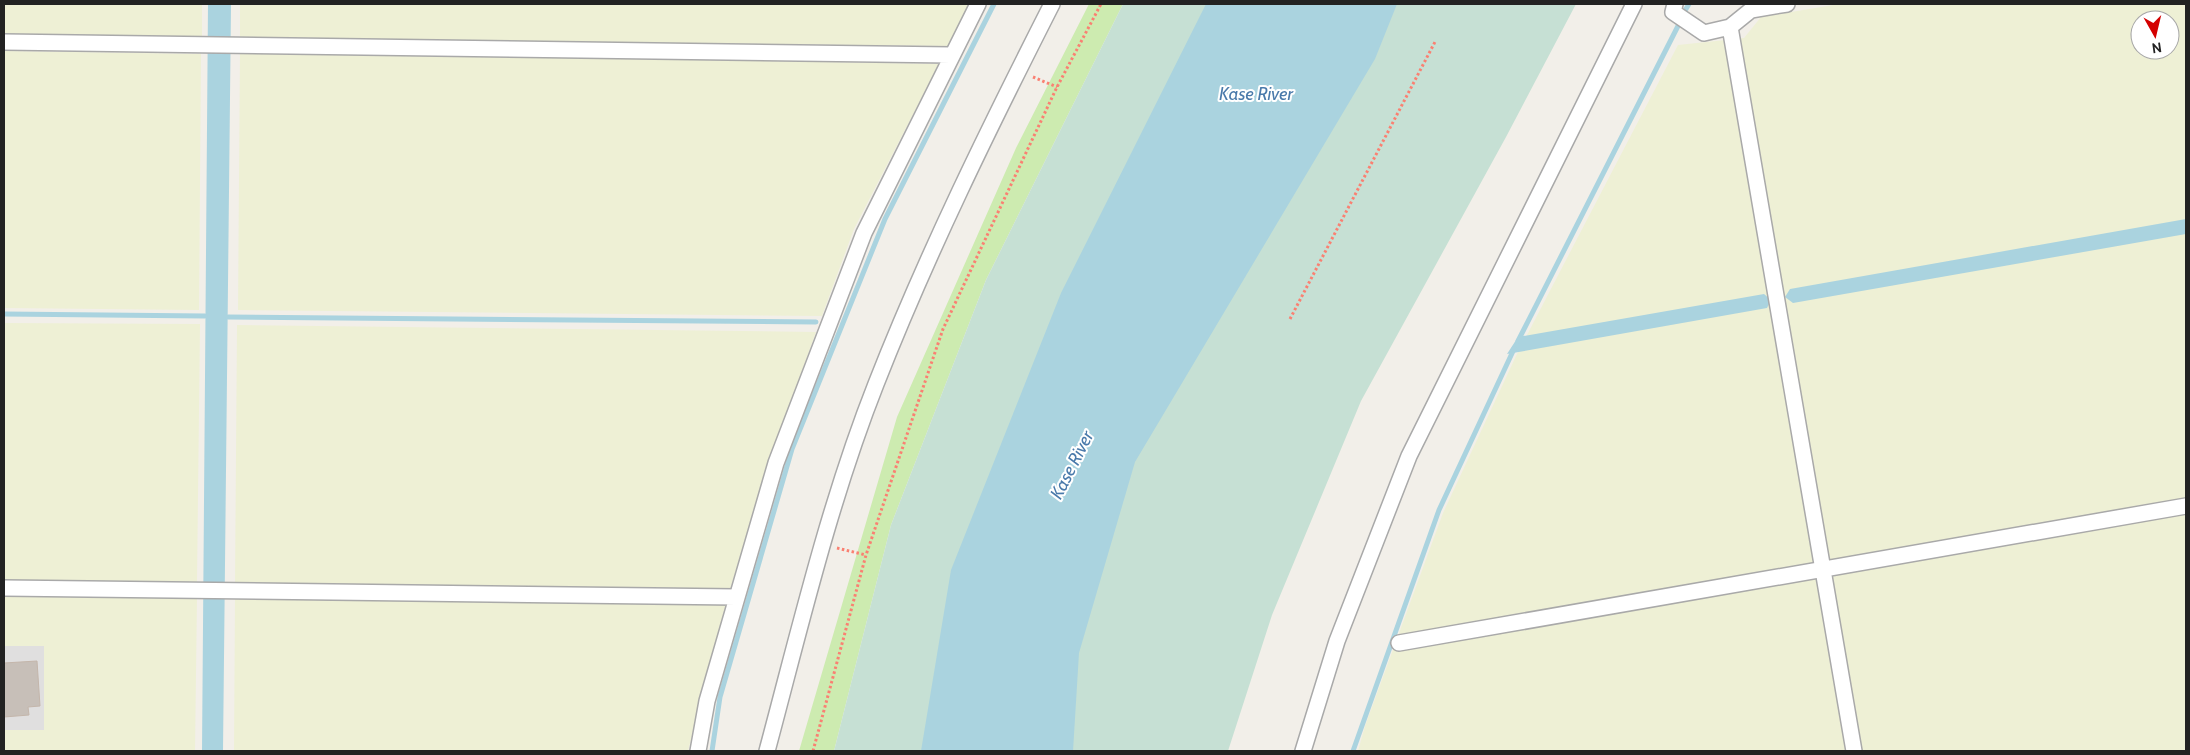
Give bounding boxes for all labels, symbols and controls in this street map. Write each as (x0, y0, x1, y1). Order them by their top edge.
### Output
north arrow (2130, 10, 2180, 60)
text: N (2151, 38, 2163, 57)
water label: Kase River (1219, 83, 1294, 105)
water label: Kase River (1045, 426, 1099, 503)

